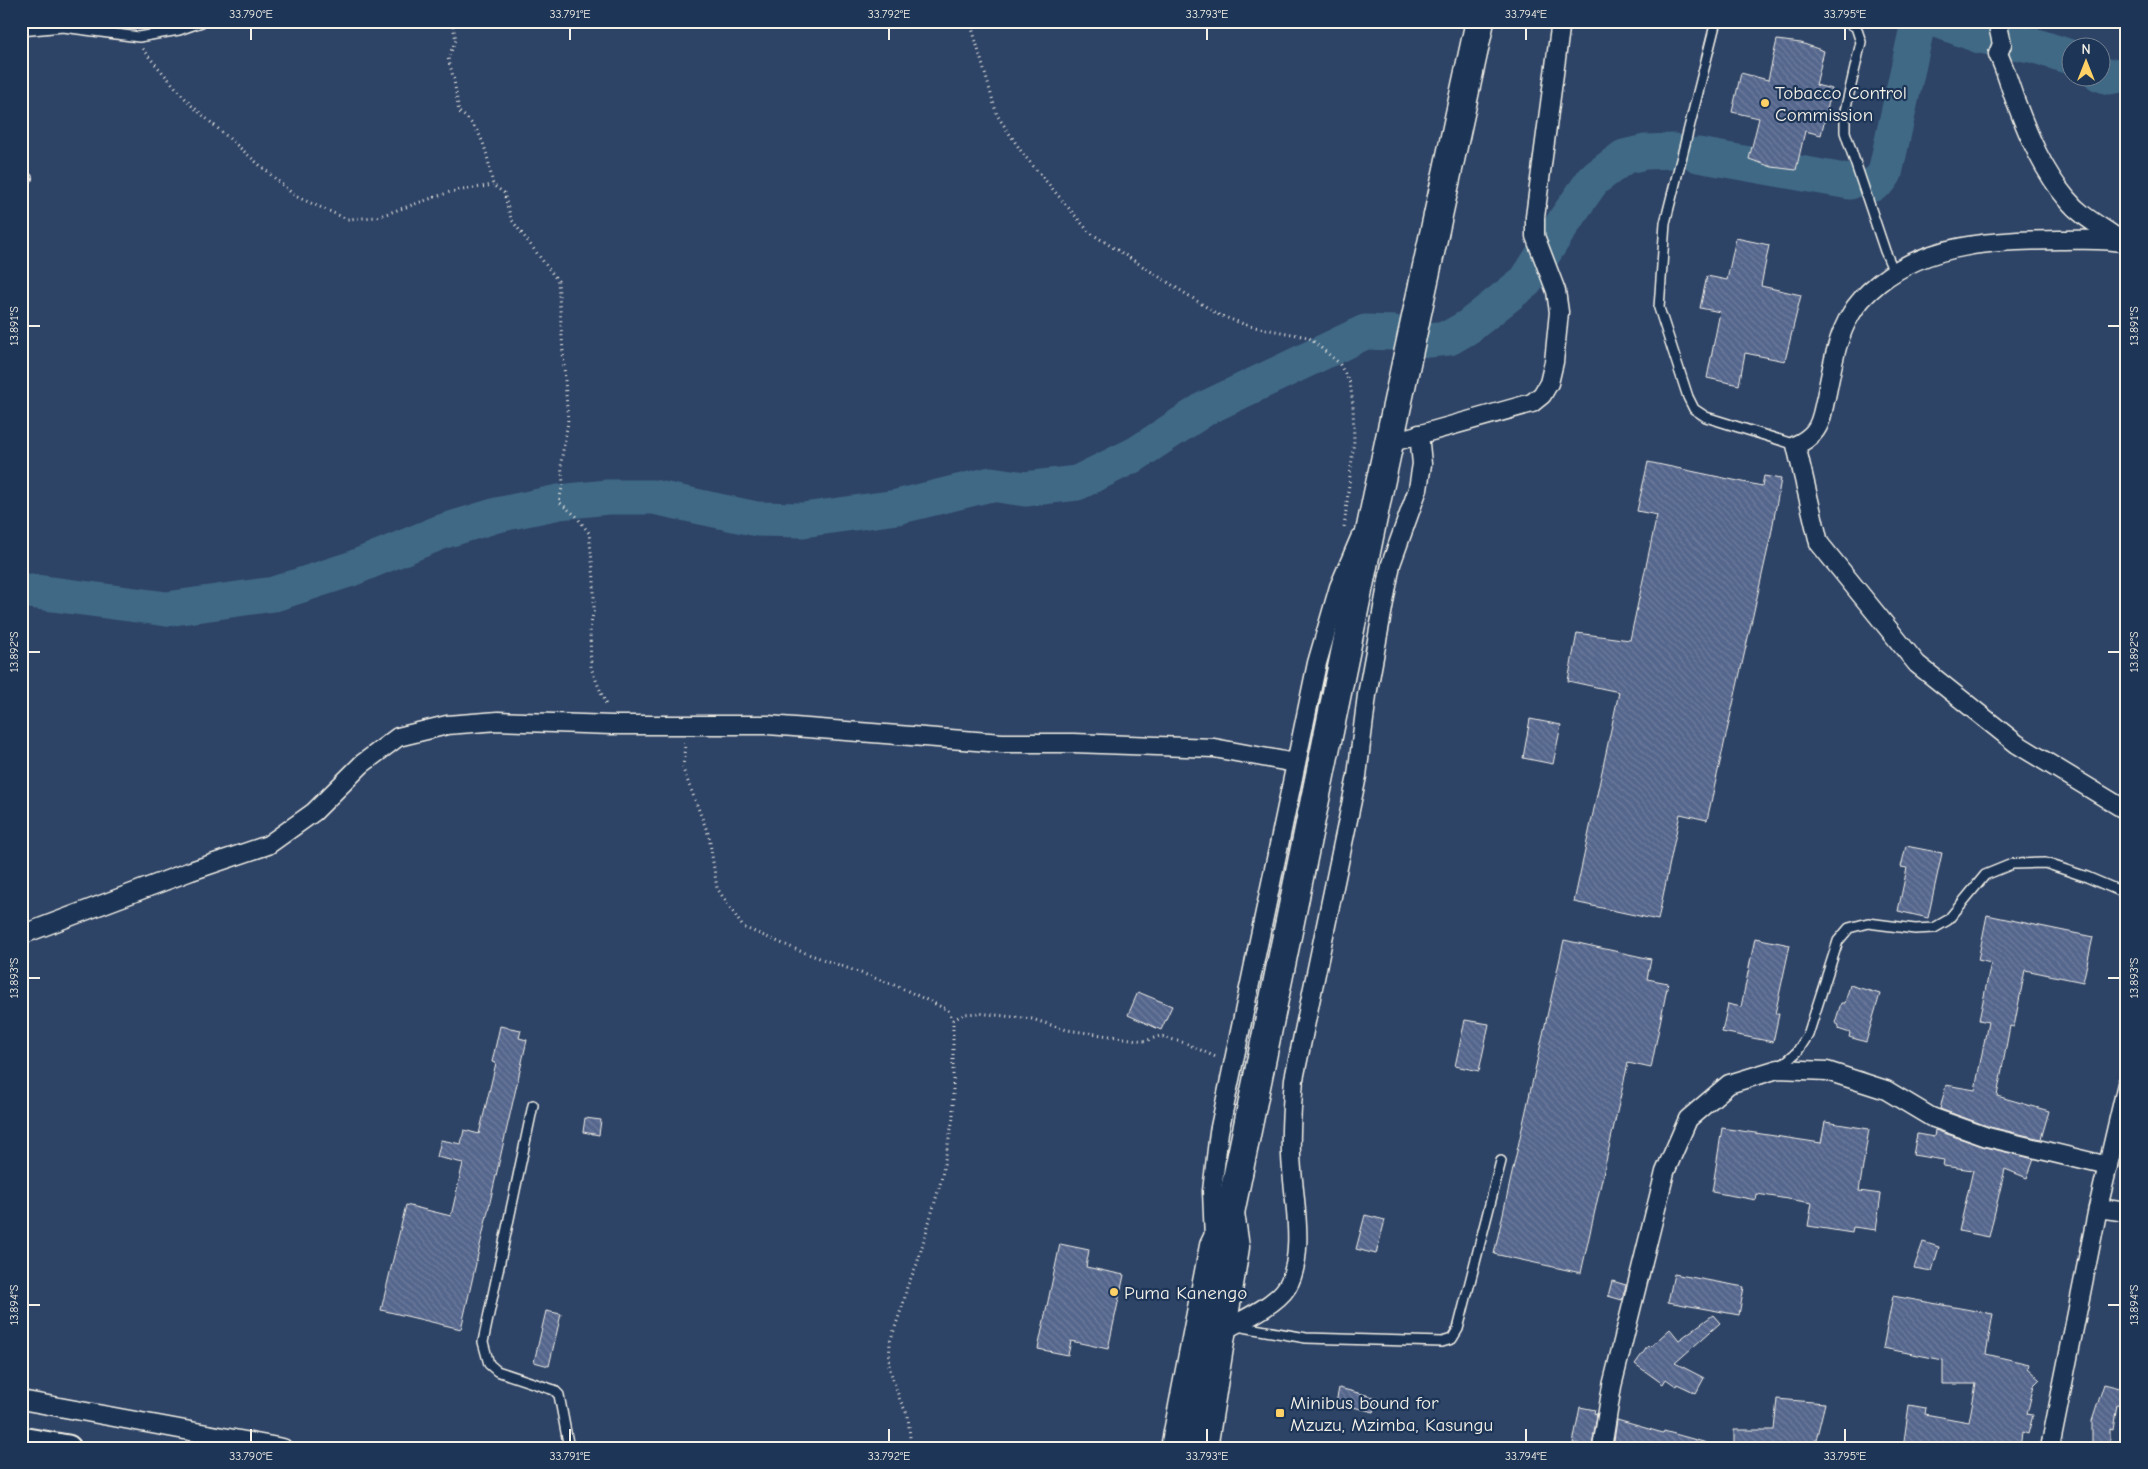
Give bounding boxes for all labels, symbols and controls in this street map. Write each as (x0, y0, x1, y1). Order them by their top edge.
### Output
text: 33.790°E (229, 7, 273, 21)
text: 33.791°E (550, 7, 590, 21)
text: 33.792°E (868, 7, 910, 21)
text: 33.793°E (1186, 7, 1228, 21)
text: 33.794°E (1505, 7, 1547, 21)
text: 33.795°E (1824, 7, 1866, 21)
north arrow (2060, 38, 2110, 88)
text: N (2081, 41, 2091, 58)
place label: Tobacco Control Commission (1775, 82, 1907, 126)
marker: Tobacco Control Commission (1759, 97, 1771, 109)
text: 13.891°S (7, 306, 21, 346)
text: 13.891°S (2127, 306, 2141, 346)
text: 13.892°S (7, 631, 21, 673)
text: 13.892°S (2127, 631, 2141, 673)
text: 13.893°S (7, 957, 21, 998)
text: 13.893°S (2127, 957, 2141, 998)
place label: Puma Kanengo (1124, 1282, 1247, 1304)
text: 13.894°S (7, 1284, 21, 1325)
text: 13.894°S (2127, 1284, 2141, 1325)
marker: Puma Kanengo (1108, 1286, 1120, 1298)
place label: Minibus bound for Mzuzu, Mzimba, Kasungu (1290, 1392, 1493, 1436)
marker: Minibus bound for Mzuzu, Mzimba, Kasungu (1274, 1407, 1286, 1419)
text: 33.790°E (229, 1449, 273, 1463)
text: 33.791°E (550, 1449, 590, 1463)
text: 33.792°E (868, 1449, 910, 1463)
text: 33.793°E (1186, 1449, 1228, 1463)
text: 33.794°E (1505, 1449, 1547, 1463)
text: 33.795°E (1824, 1449, 1866, 1463)

